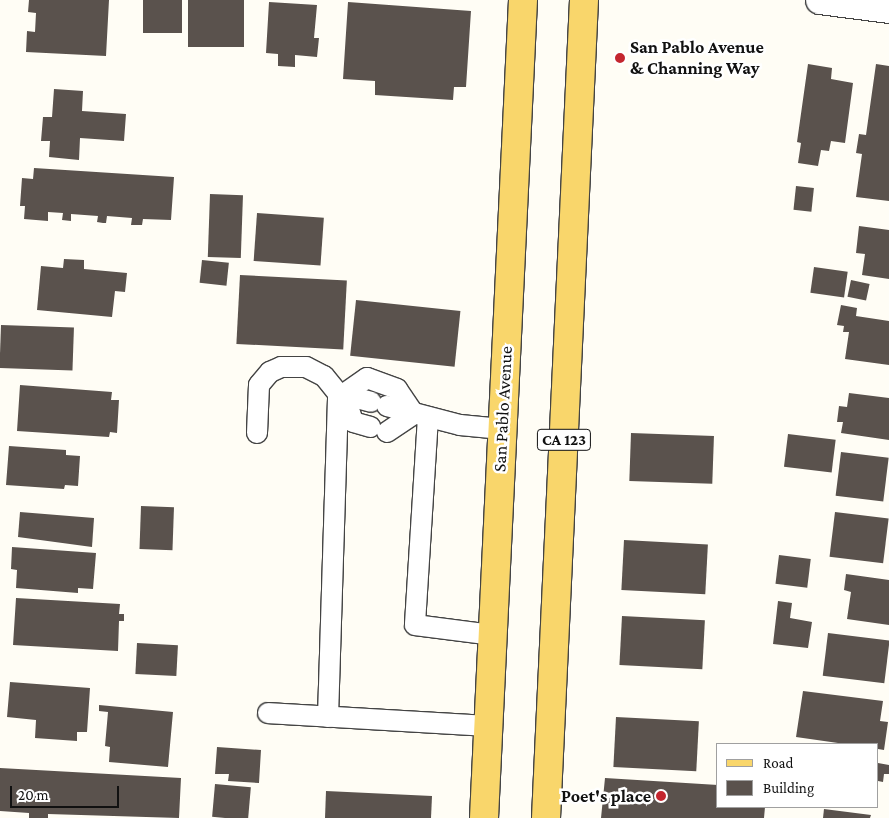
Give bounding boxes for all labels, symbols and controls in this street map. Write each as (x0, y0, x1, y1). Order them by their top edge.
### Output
place label: San Pablo Avenue & Channing Way (630, 37, 764, 80)
marker: San Pablo Avenue & Channing Way (614, 52, 626, 64)
street label: San Pablo Avenue (489, 345, 517, 473)
road number: CA 123 (536, 426, 592, 454)
legend (716, 743, 879, 808)
text: Road (763, 755, 793, 771)
scale bar (12, 776, 121, 808)
text: Building (763, 780, 814, 796)
place label: Poet's place (561, 785, 651, 807)
text: 20 m (18, 787, 49, 803)
marker: Poet's place (655, 790, 667, 802)

